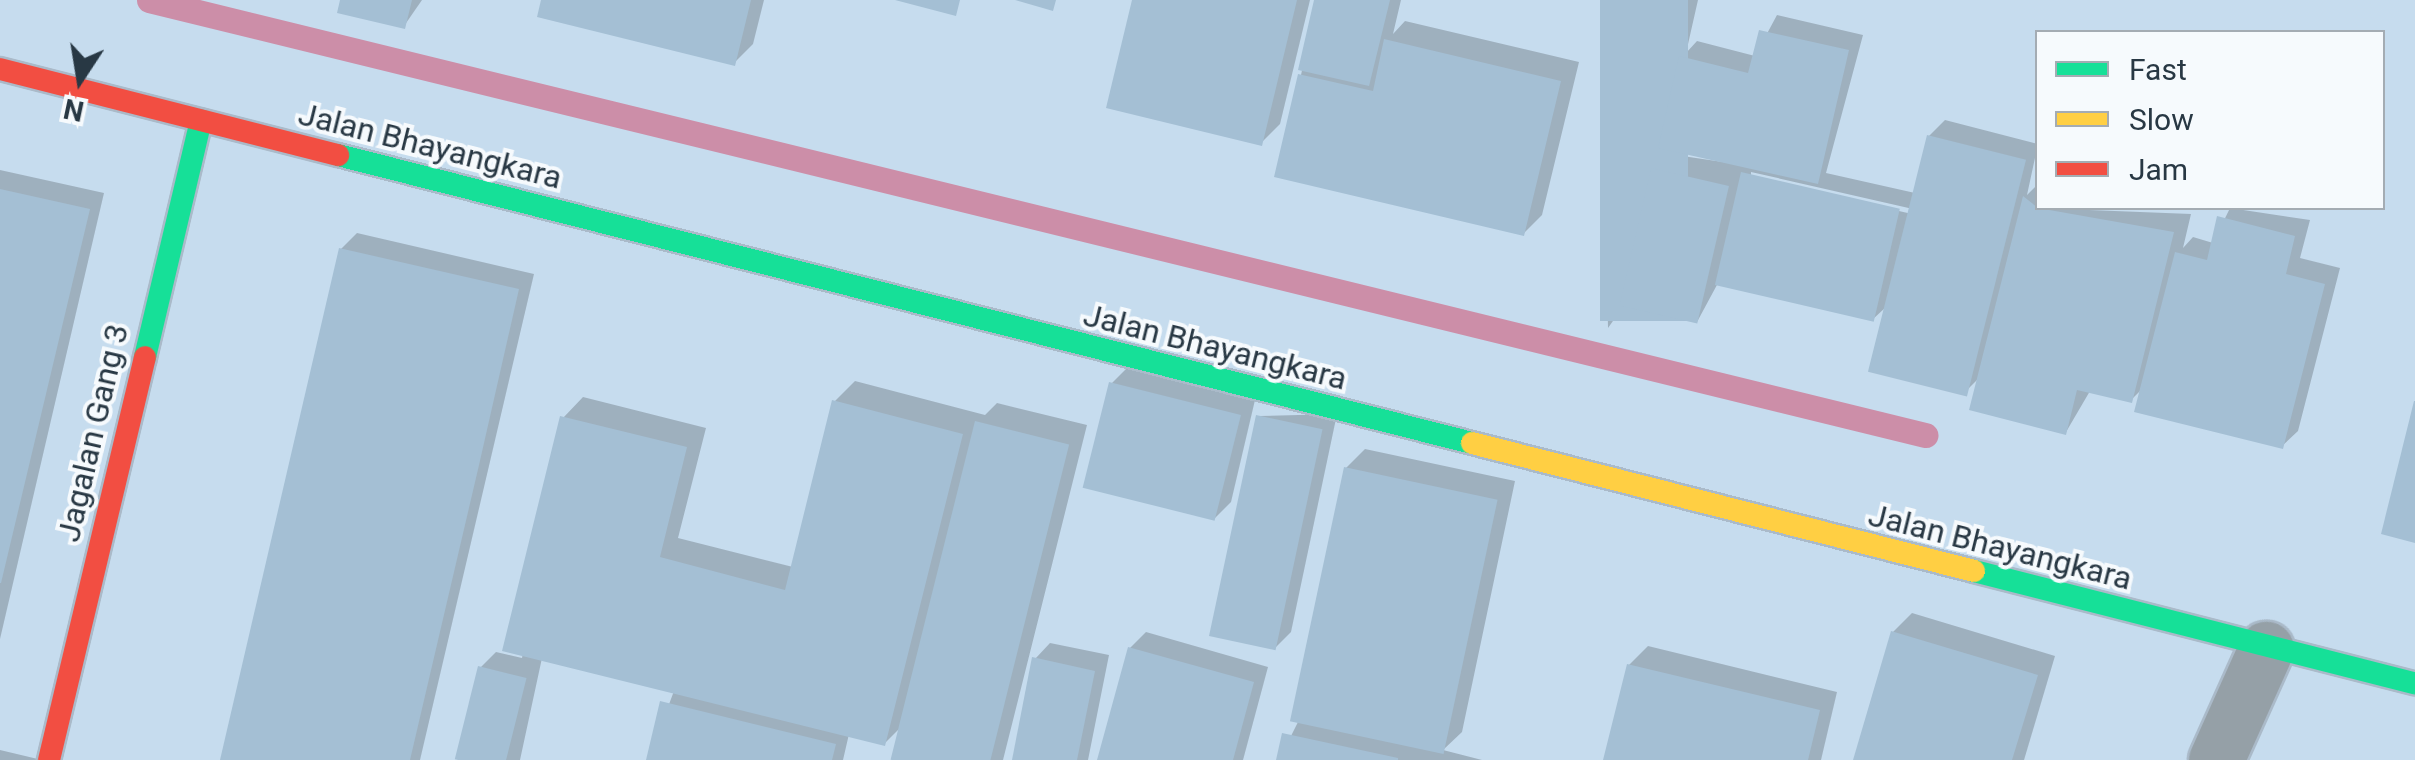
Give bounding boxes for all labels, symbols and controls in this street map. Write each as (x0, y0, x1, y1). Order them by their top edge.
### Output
north arrow (30, 30, 130, 130)
legend (2035, 30, 2385, 210)
text: Fast (2129, 52, 2187, 87)
text: N (61, 92, 87, 128)
street label: Jalan Bhayangkara (294, 95, 566, 197)
text: Slow (2129, 102, 2194, 137)
text: Jam (2129, 152, 2188, 187)
street label: Jalan Bhayangkara (1079, 296, 1351, 398)
street label: Jagalan Gang 3 (49, 321, 137, 545)
street label: Jalan Bhayangkara (1864, 496, 2136, 598)

